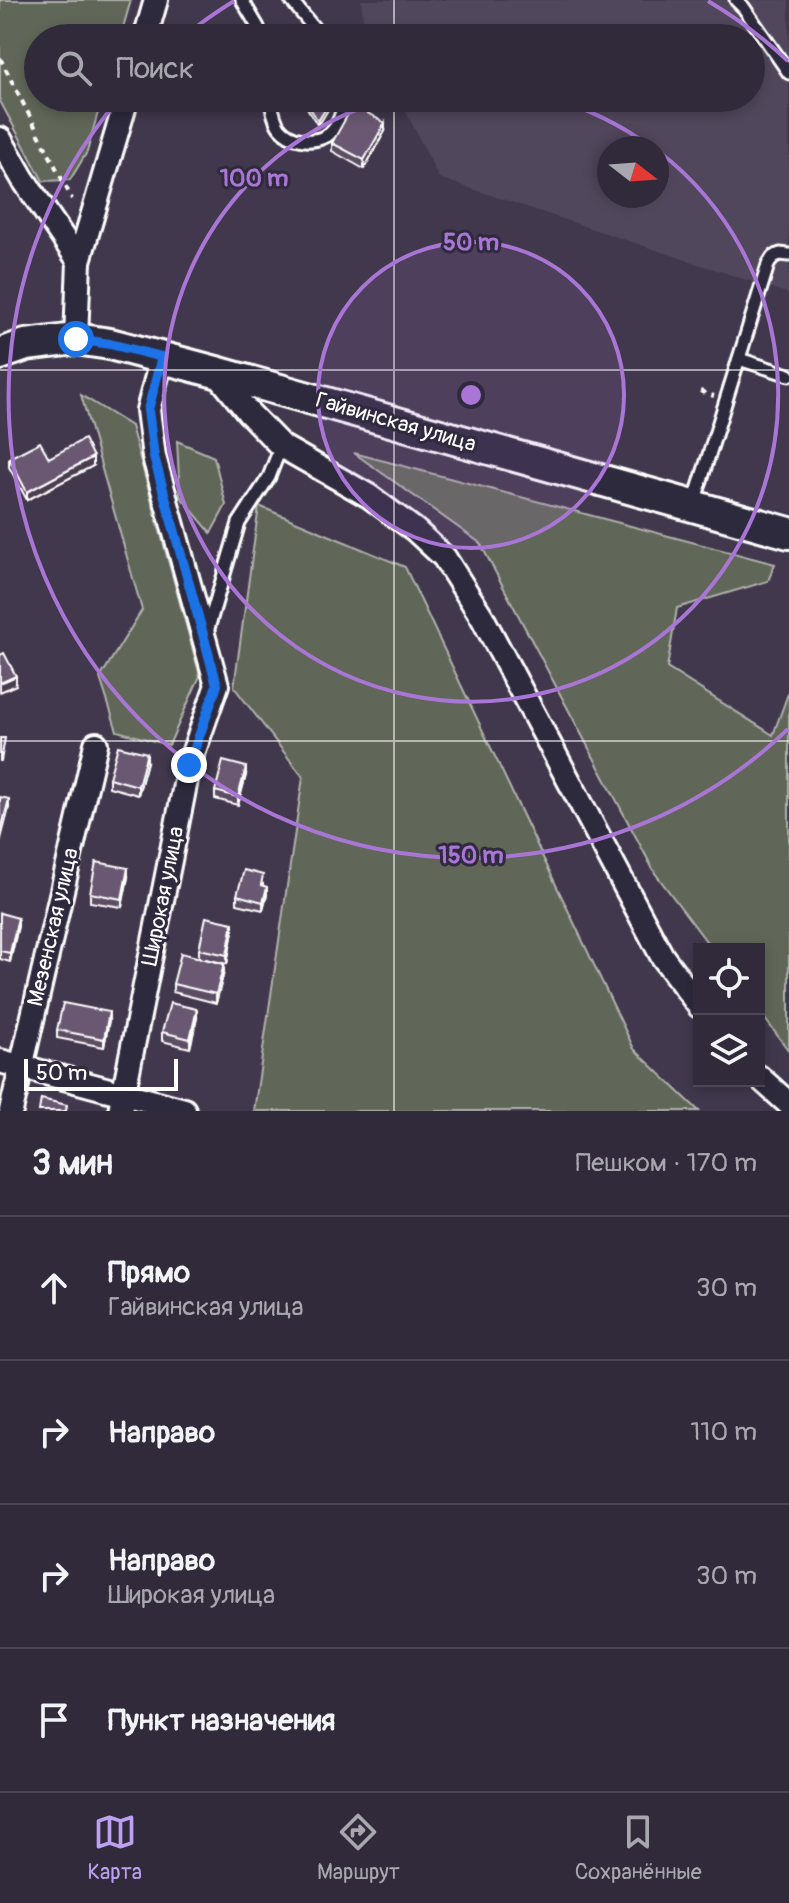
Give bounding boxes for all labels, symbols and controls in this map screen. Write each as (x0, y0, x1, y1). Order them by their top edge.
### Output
search box (24, 24, 765, 112)
icon: search (52, 46, 96, 90)
text: Поиск (116, 50, 194, 87)
north arrow (597, 136, 669, 208)
text: 100 m (220, 164, 288, 193)
text: 50 m (443, 228, 499, 257)
route start (58, 321, 94, 357)
centre of rings (457, 381, 485, 409)
street label: Гайвинская улица (313, 386, 479, 458)
route end (171, 747, 207, 783)
street label: Широкая улица (136, 824, 190, 968)
text: 150 m (438, 841, 504, 870)
street label: Мезенская улица (21, 845, 85, 1009)
map controls (693, 943, 765, 1087)
button: locate (693, 943, 765, 1015)
button: layers (693, 1015, 765, 1087)
scale bar (24, 1055, 178, 1091)
text: 50 m (36, 1059, 87, 1087)
text: 3 мин (32, 1142, 113, 1185)
text: Пешком · 170 m (576, 1147, 757, 1179)
text: Прямо (108, 1254, 190, 1291)
icon: ahead (32, 1266, 76, 1310)
text: 30 m (696, 1272, 757, 1304)
text: Гайвинская улица (108, 1291, 304, 1323)
icon: right (32, 1410, 76, 1454)
text: Направо (108, 1414, 215, 1451)
text: 110 m (690, 1416, 757, 1448)
text: Направо (108, 1542, 215, 1579)
icon: right (32, 1554, 76, 1598)
text: 30 m (696, 1560, 757, 1592)
text: Широкая улица (108, 1579, 275, 1611)
icon: arrive (32, 1698, 76, 1742)
text: Пункт назначения (108, 1702, 335, 1739)
tab: Карта (87, 1810, 142, 1886)
tab: Маршрут (317, 1810, 400, 1886)
tab: Сохранённые (575, 1810, 702, 1886)

